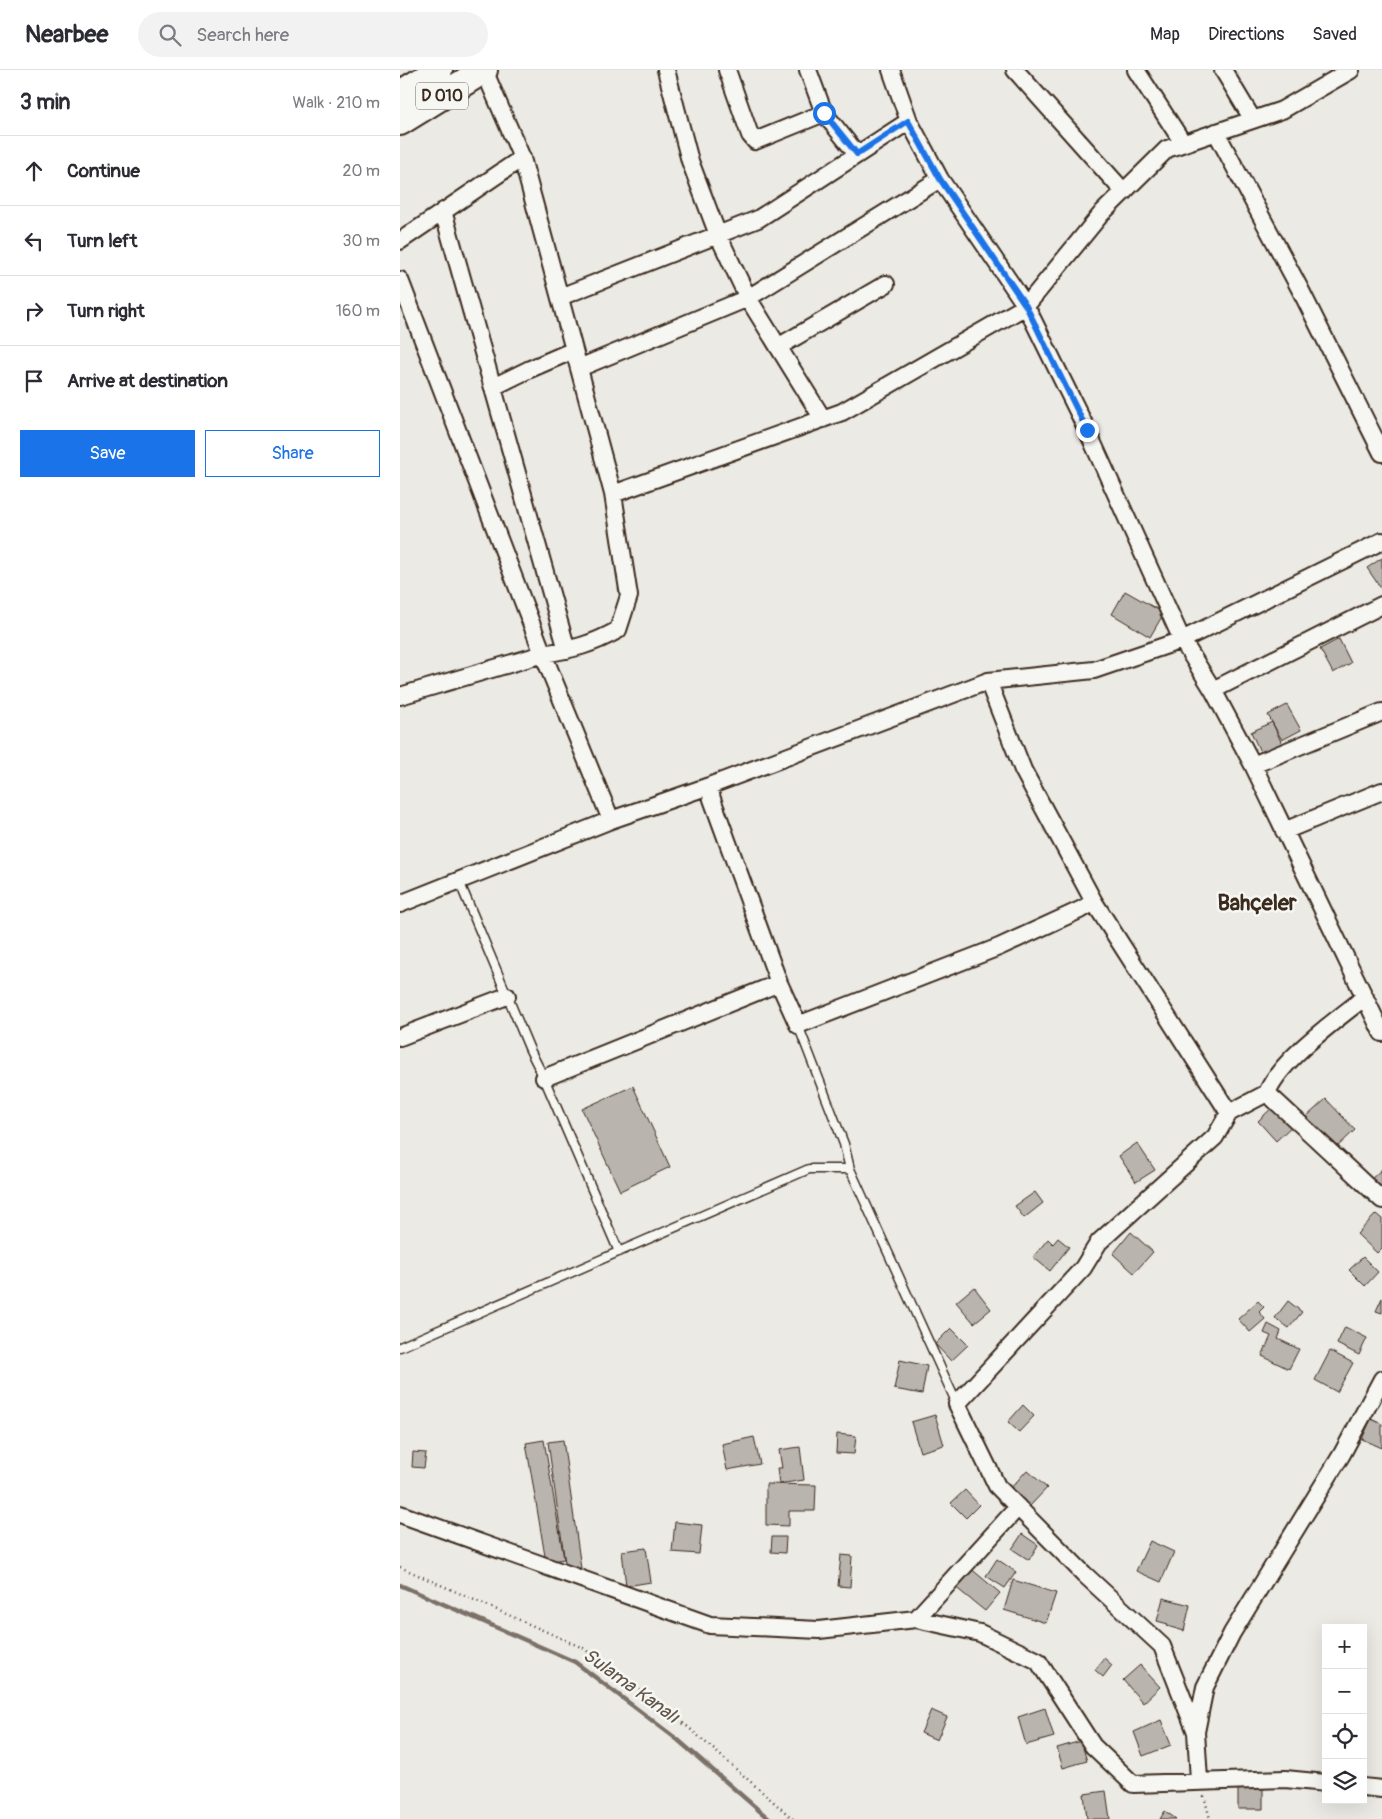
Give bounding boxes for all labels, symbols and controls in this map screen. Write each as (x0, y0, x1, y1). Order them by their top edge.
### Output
search box (138, 12, 488, 57)
text: Nearbee (25, 20, 108, 49)
icon: search (156, 21, 184, 49)
text: Search here (196, 23, 289, 47)
text: Map (1150, 23, 1180, 46)
text: Directions (1208, 23, 1284, 46)
text: Saved (1312, 23, 1357, 46)
road number: D 010 (416, 82, 468, 110)
text: 3 min (20, 89, 70, 116)
text: Walk · 210 m (292, 93, 380, 113)
route start (813, 102, 836, 125)
icon: ahead (20, 157, 48, 185)
text: Continue (67, 159, 140, 183)
text: 20 m (342, 161, 380, 181)
icon: left (20, 227, 48, 255)
text: Turn left (67, 229, 137, 253)
text: 30 m (342, 231, 380, 251)
icon: right (20, 297, 48, 325)
text: Turn right (67, 299, 145, 323)
text: 160 m (336, 301, 380, 321)
icon: arrive (20, 367, 48, 395)
text: Arrive at destination (67, 369, 228, 393)
route end (1076, 419, 1099, 442)
button: Save (20, 430, 195, 477)
button: Share (205, 430, 380, 477)
district label: Bahçeler (1217, 889, 1298, 917)
map controls (1322, 1624, 1367, 1804)
button: + (1322, 1624, 1367, 1669)
water label: Sulama Kanalı (578, 1643, 684, 1729)
button: − (1322, 1669, 1367, 1714)
button: locate (1322, 1714, 1367, 1759)
button: layers (1322, 1759, 1367, 1804)

